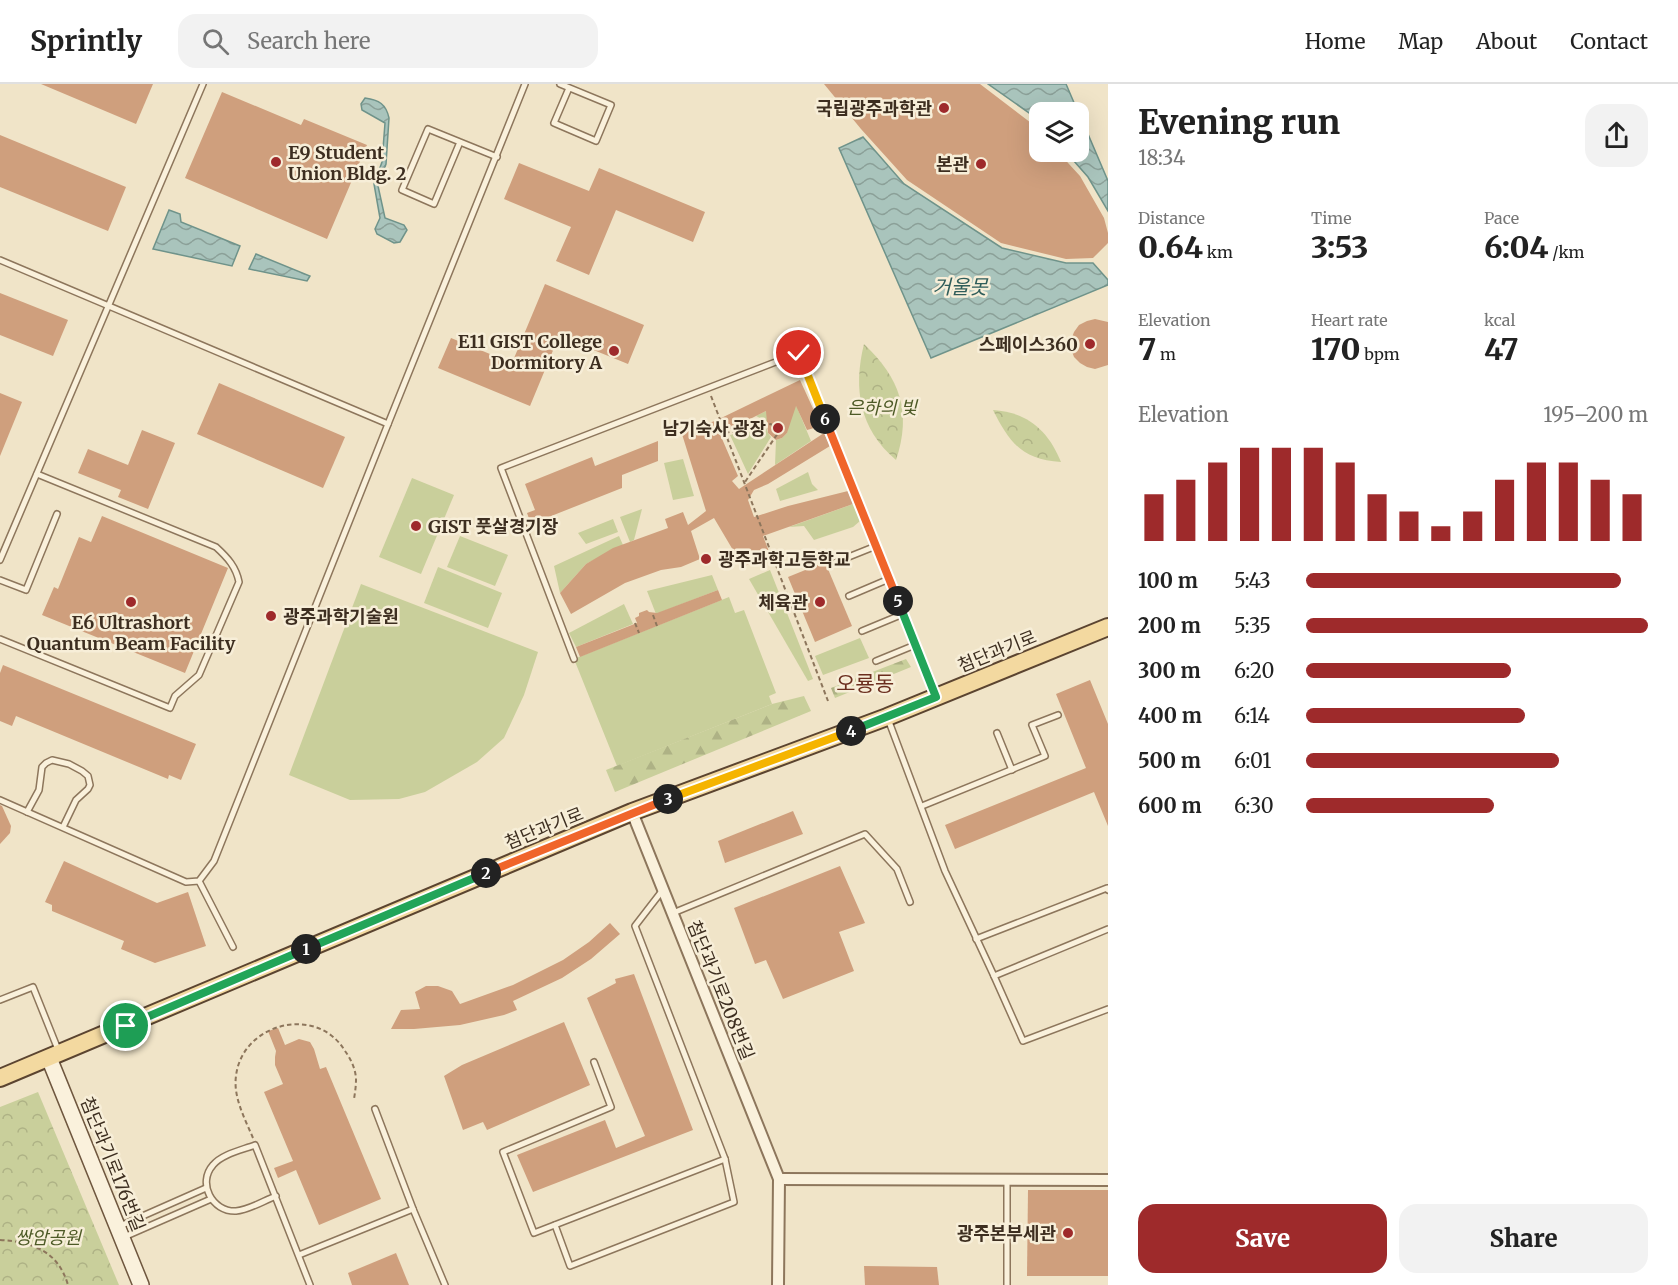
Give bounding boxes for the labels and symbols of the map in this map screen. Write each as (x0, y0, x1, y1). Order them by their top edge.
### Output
place label: 국립광주과학관 (816, 97, 932, 120)
marker: 국립광주과학관 (937, 101, 951, 115)
place label: E9 Student Union Bldg. 2 (288, 141, 406, 185)
place label: 본관 (936, 153, 969, 176)
marker: E9 Student Union Bldg. 2 (269, 155, 283, 169)
marker: 본관 (974, 157, 988, 171)
water label: 거울못 (932, 274, 989, 299)
pin (773, 327, 824, 378)
place label: E11 GIST College Dormitory A (458, 330, 602, 374)
place label: 스페이스360 (979, 333, 1078, 356)
marker: 스페이스360 (1083, 337, 1097, 351)
marker: E11 GIST College Dormitory A (607, 344, 621, 358)
park label: 은하의 빛 (847, 396, 919, 419)
pin: 6 (810, 404, 840, 434)
place label: 남기숙사 광장 (662, 417, 766, 440)
marker: 남기숙사 광장 (771, 421, 785, 435)
place label: GIST 풋살경기장 (428, 515, 559, 538)
marker: GIST 풋살경기장 (409, 519, 423, 533)
place label: 광주과학고등학교 (718, 548, 850, 571)
marker: 광주과학고등학교 (699, 552, 713, 566)
pin: 5 (883, 586, 913, 616)
place label: 체육관 (758, 591, 808, 614)
marker: E6 Ultrashort Quantum Beam Facility (124, 595, 138, 609)
marker: 체육관 (813, 595, 827, 609)
place label: 광주과학기술원 (283, 605, 399, 628)
marker: 광주과학기술원 (264, 609, 278, 623)
place label: E6 Ultrashort Quantum Beam Facility (27, 611, 236, 655)
street label: 첨단과기로 (954, 625, 1040, 677)
district label: 오룡동 (836, 670, 894, 697)
pin: 4 (836, 716, 866, 746)
pin: 3 (653, 784, 683, 814)
street label: 첨단과기로 (501, 802, 587, 854)
pin: 2 (471, 858, 501, 888)
street label: 첨단과기로208번길 (683, 917, 759, 1063)
pin: 1 (291, 934, 321, 964)
pin (100, 1000, 151, 1051)
street label: 첨단과기로176번길 (76, 1093, 150, 1235)
place label: 광주본부세관 (957, 1222, 1056, 1245)
park label: 쌍암공원 (15, 1226, 83, 1249)
marker: 광주본부세관 (1061, 1226, 1075, 1240)

